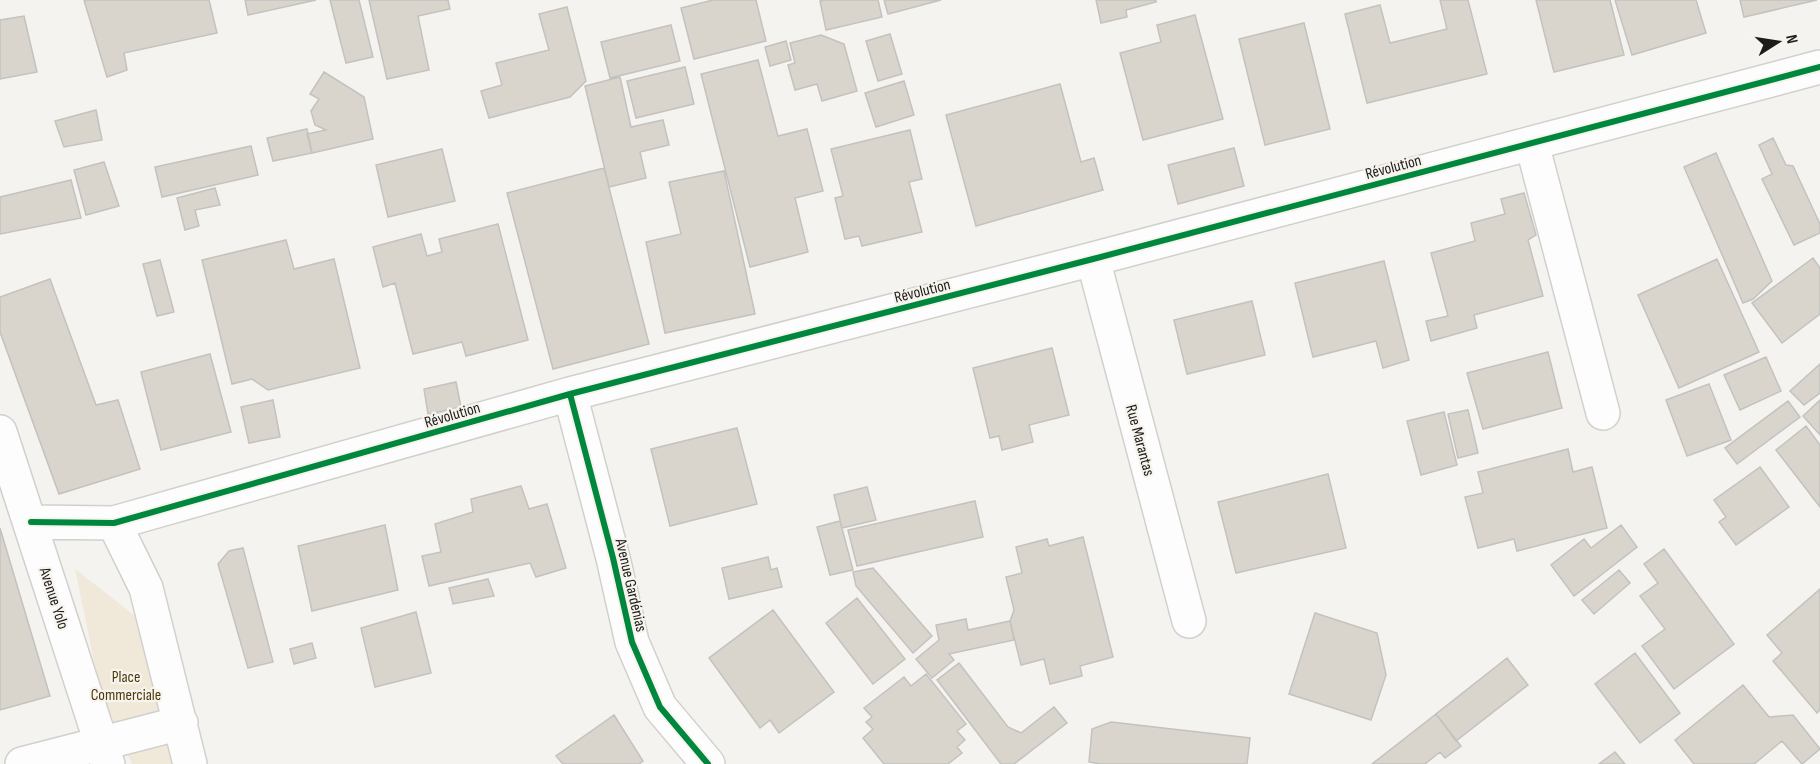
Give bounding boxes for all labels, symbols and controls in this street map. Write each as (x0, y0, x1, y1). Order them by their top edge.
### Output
north arrow (1748, 12, 1808, 72)
text: N (1781, 33, 1801, 45)
street label: Révolution (1363, 151, 1423, 184)
street label: Révolution (892, 275, 952, 308)
street label: Révolution (422, 398, 483, 432)
street label: Rue Marantas (1121, 403, 1158, 478)
street label: Avenue Gardénias (610, 536, 651, 634)
street label: Avenue Yolo (34, 564, 72, 632)
park label: Place Commerciale (91, 668, 161, 705)

